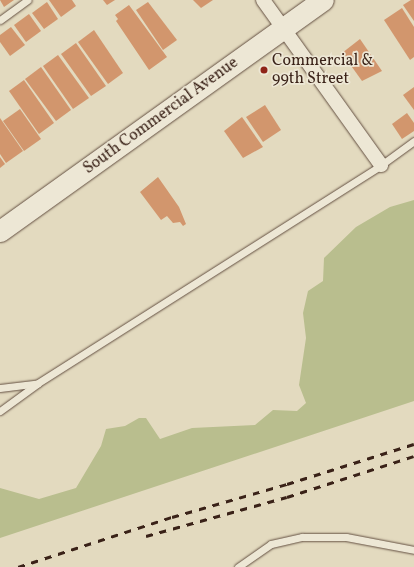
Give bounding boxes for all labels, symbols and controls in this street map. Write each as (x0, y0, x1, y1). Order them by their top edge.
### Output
place label: Commercial & 99th Street (272, 51, 373, 89)
street label: South Commercial Avenue (80, 53, 242, 179)
marker: Commercial & 99th Street (259, 65, 269, 75)

